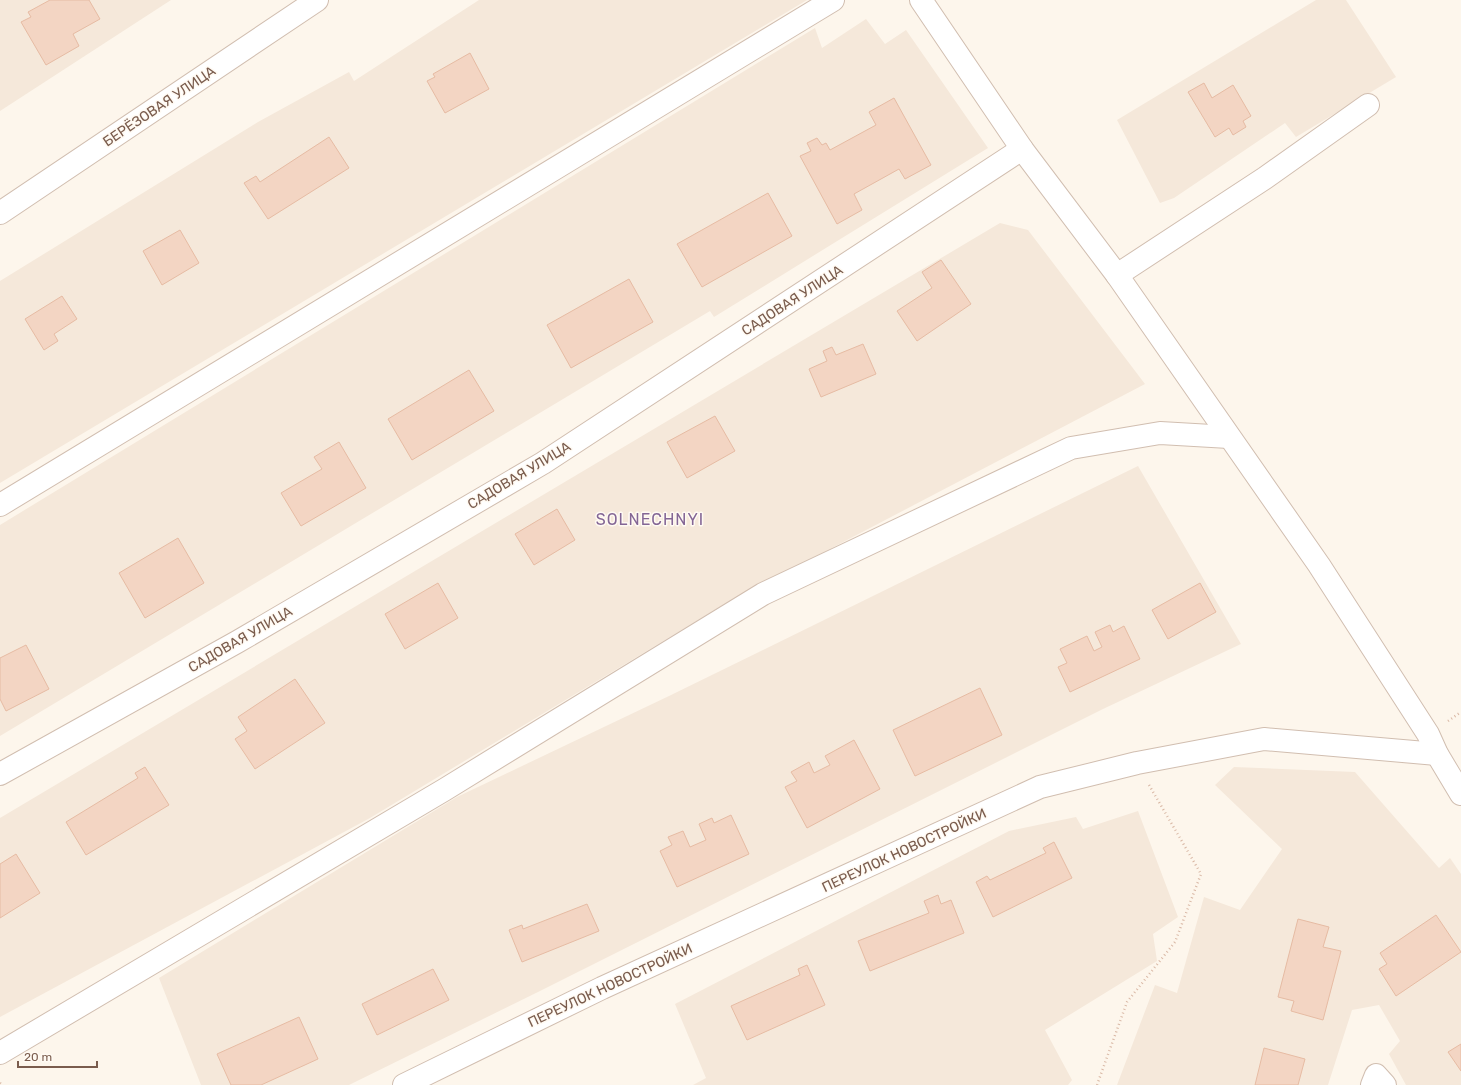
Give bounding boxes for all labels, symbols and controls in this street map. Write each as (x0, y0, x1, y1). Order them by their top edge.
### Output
street label: БЕРЁЗОВАЯ УЛИЦА (99, 61, 219, 150)
street label: САДОВАЯ УЛИЦА (738, 261, 847, 339)
street label: САДОВАЯ УЛИЦА (465, 438, 574, 513)
district label: SOLNECHNYI (596, 510, 704, 529)
street label: САДОВАЯ УЛИЦА (185, 602, 296, 676)
street label: ПЕРЕУЛОК НОВОСТРОЙКИ (819, 804, 989, 896)
street label: ПЕРЕУЛОК НОВОСТРОЙКИ (525, 939, 695, 1031)
scale bar (18, 1043, 97, 1069)
text: 20 m (24, 1050, 52, 1064)

